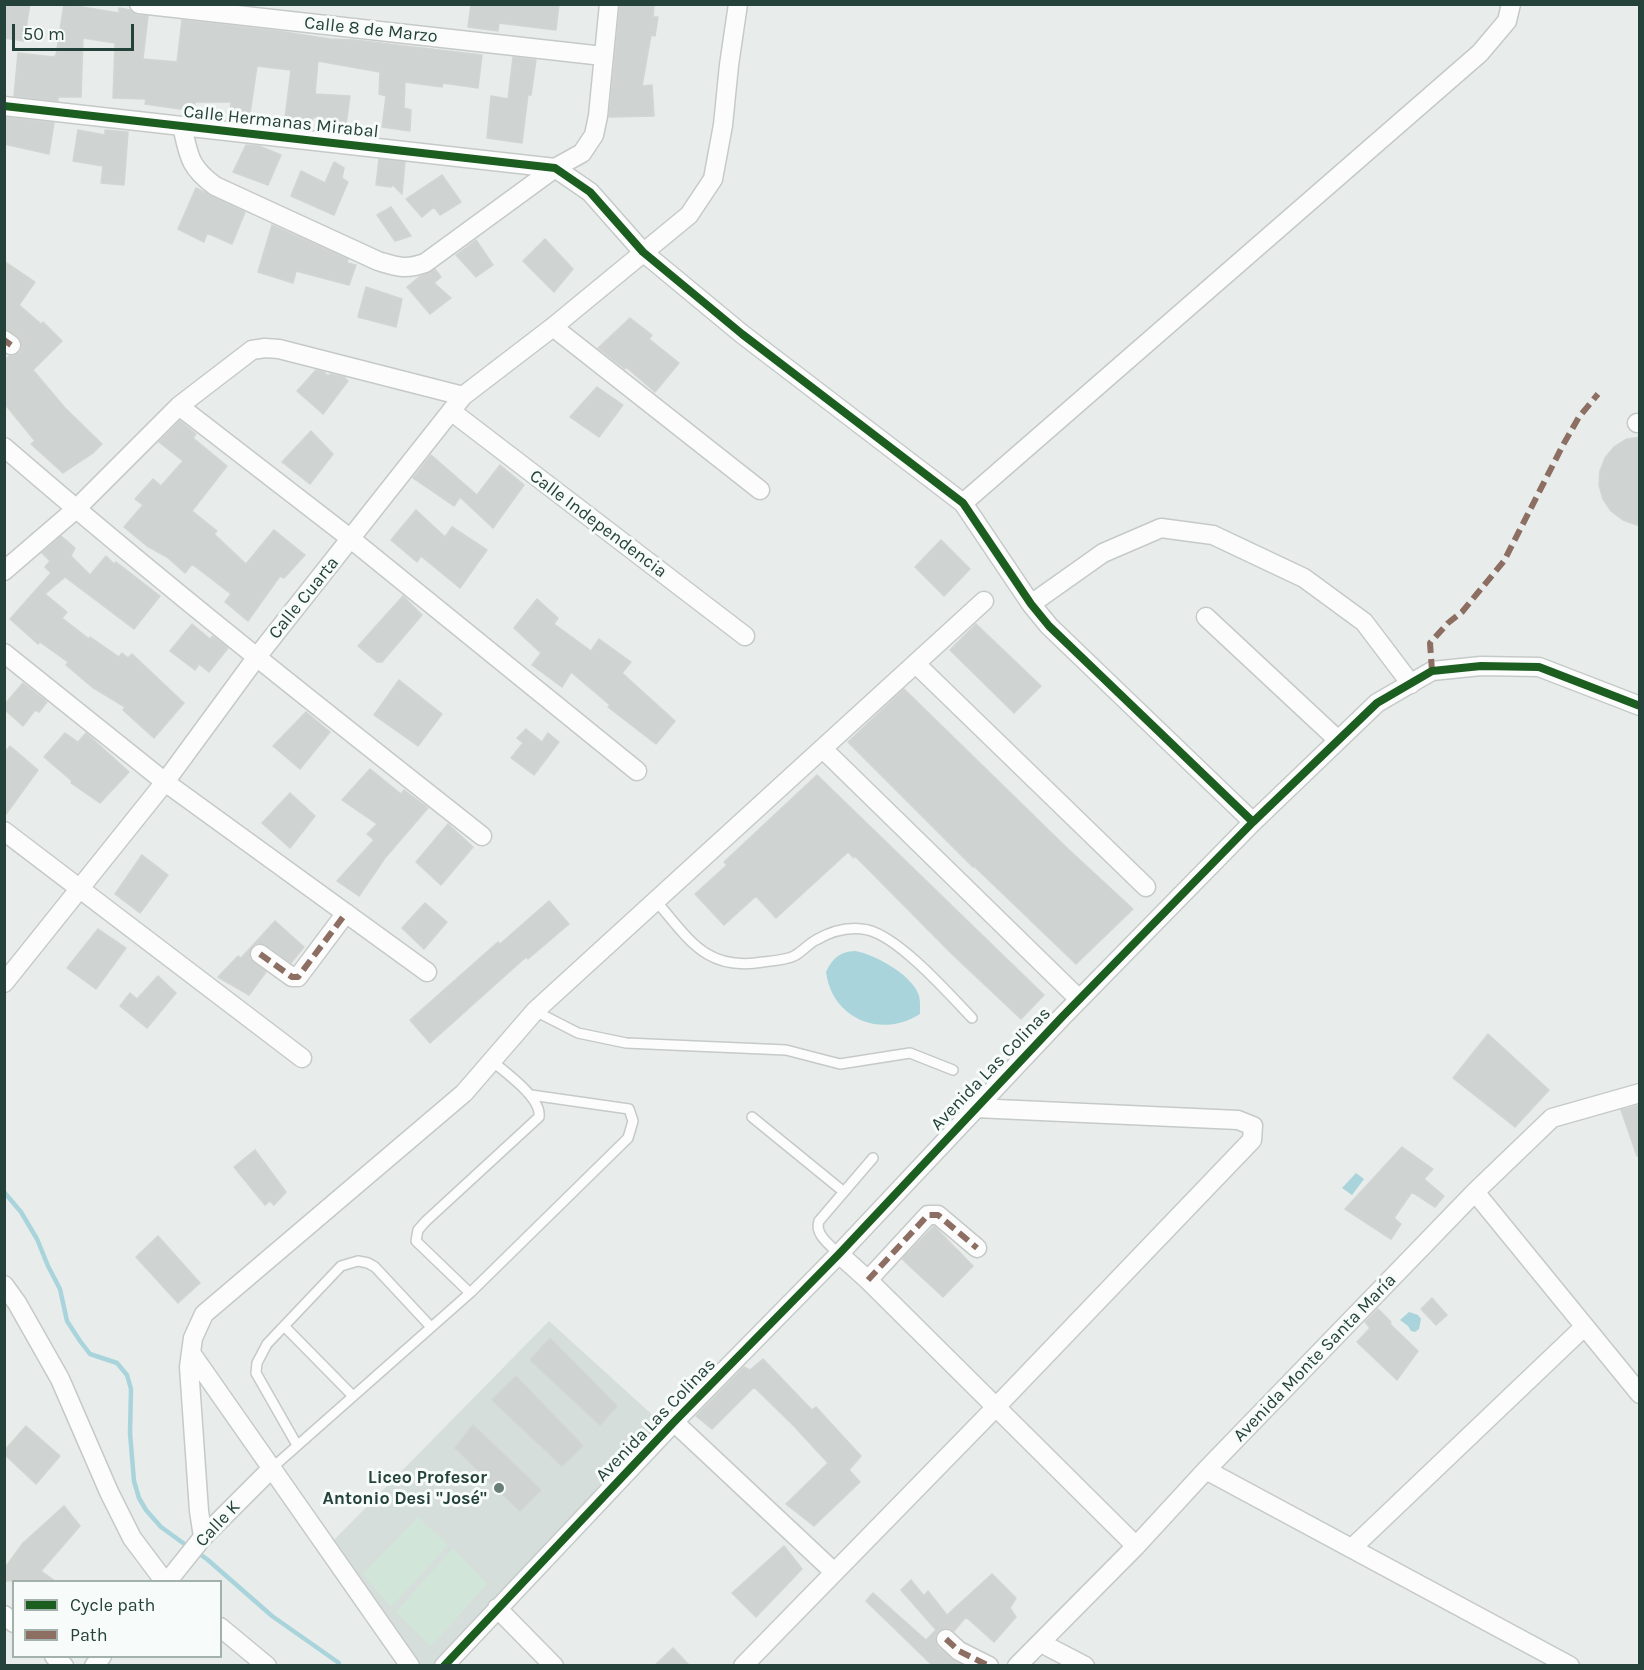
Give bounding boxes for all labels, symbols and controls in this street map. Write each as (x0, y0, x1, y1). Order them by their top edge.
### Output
scale bar (15, 12, 136, 50)
street label: Calle 8 de Marzo (303, 12, 439, 48)
text: 50 m (23, 23, 65, 45)
street label: Calle Hermanas Mirabal (182, 101, 380, 143)
street label: Calle Independencia (525, 465, 671, 583)
street label: Calle Cuarta (264, 553, 344, 643)
street label: Avenida Las Colinas (927, 1003, 1055, 1135)
street label: Avenida Monte Santa María (1229, 1270, 1401, 1446)
street label: Avenida Las Colinas (592, 1354, 720, 1486)
place label: Liceo Profesor Antonio Desi "José" (323, 1467, 487, 1510)
marker: Liceo Profesor Antonio Desi "José" (492, 1481, 506, 1495)
street label: Calle K (191, 1496, 245, 1552)
legend (12, 1580, 222, 1658)
text: Cycle path (70, 1594, 155, 1616)
text: Path (70, 1624, 108, 1646)

